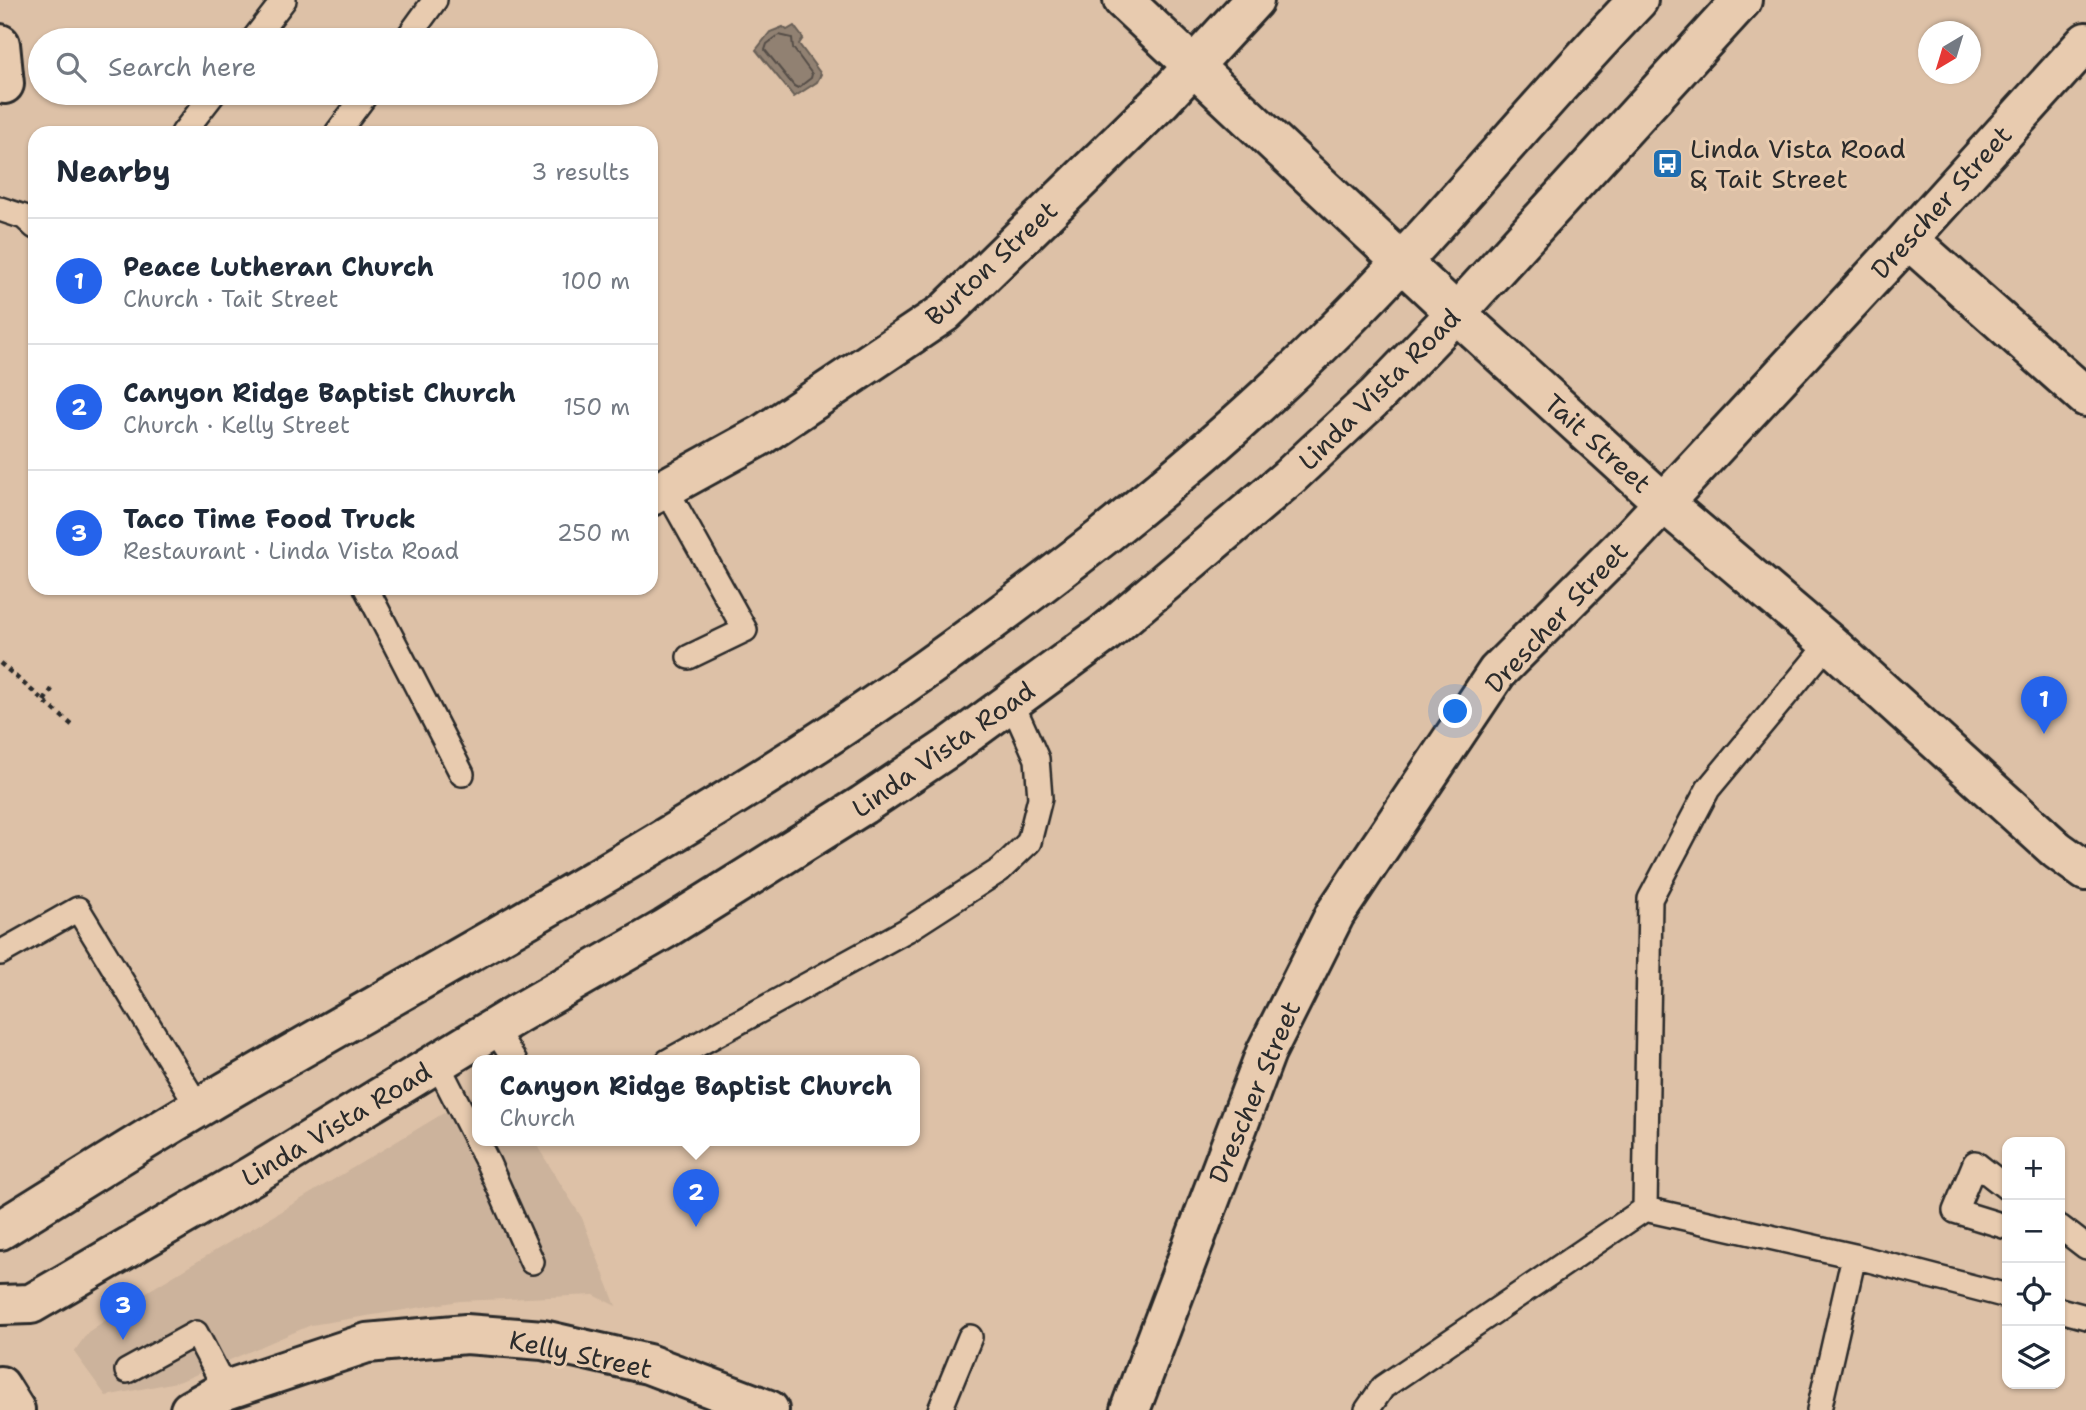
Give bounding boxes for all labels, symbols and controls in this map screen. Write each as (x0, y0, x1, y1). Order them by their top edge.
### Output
north arrow (1918, 21, 1981, 84)
search box (28, 28, 658, 105)
icon: search (52, 48, 90, 86)
text: Search here (108, 49, 257, 84)
street label: Drescher Street (1863, 118, 2019, 286)
place label: Linda Vista Road & Tait Street (1690, 131, 1906, 196)
bus stop icon: Linda Vista Road & Tait Street (1650, 146, 1684, 180)
text: Nearby (56, 151, 171, 192)
text: 3 results (531, 157, 630, 187)
street label: Burton Street (917, 193, 1065, 333)
text: Peace Lutheran Church (123, 249, 434, 284)
text: 1 (74, 266, 84, 296)
text: 100 m (561, 266, 630, 296)
text: Church · Tait Street (123, 284, 339, 314)
street label: Linda Vista Road (1290, 300, 1468, 478)
text: Canyon Ridge Baptist Church (123, 375, 516, 410)
street label: Tait Street (1537, 386, 1659, 500)
text: 2 (71, 392, 87, 422)
text: 150 m (563, 392, 630, 422)
text: Church · Kelly Street (123, 410, 350, 440)
text: Taco Time Food Truck (123, 501, 416, 536)
text: 3 (71, 518, 87, 548)
text: 250 m (557, 518, 630, 548)
street label: Drescher Street (1477, 534, 1635, 700)
text: Restaurant · Linda Vista Road (123, 536, 459, 566)
street label: Linda Vista Road (845, 673, 1041, 825)
pin: 1 (2021, 676, 2067, 734)
your location (1438, 694, 1472, 728)
street label: Drescher Street (1200, 995, 1308, 1189)
street label: Linda Vista Road (234, 1053, 438, 1195)
popup (472, 1055, 920, 1146)
text: Canyon Ridge Baptist Church (500, 1068, 892, 1103)
text: Church (500, 1103, 576, 1133)
map controls (2002, 1137, 2065, 1389)
button: + (2002, 1137, 2065, 1200)
pin: 2 (673, 1169, 719, 1227)
button: − (2002, 1200, 2065, 1263)
button: locate (2002, 1263, 2065, 1326)
pin: 3 (100, 1282, 146, 1340)
street label: Kelly Street (506, 1322, 656, 1386)
button: layers (2002, 1326, 2065, 1389)

